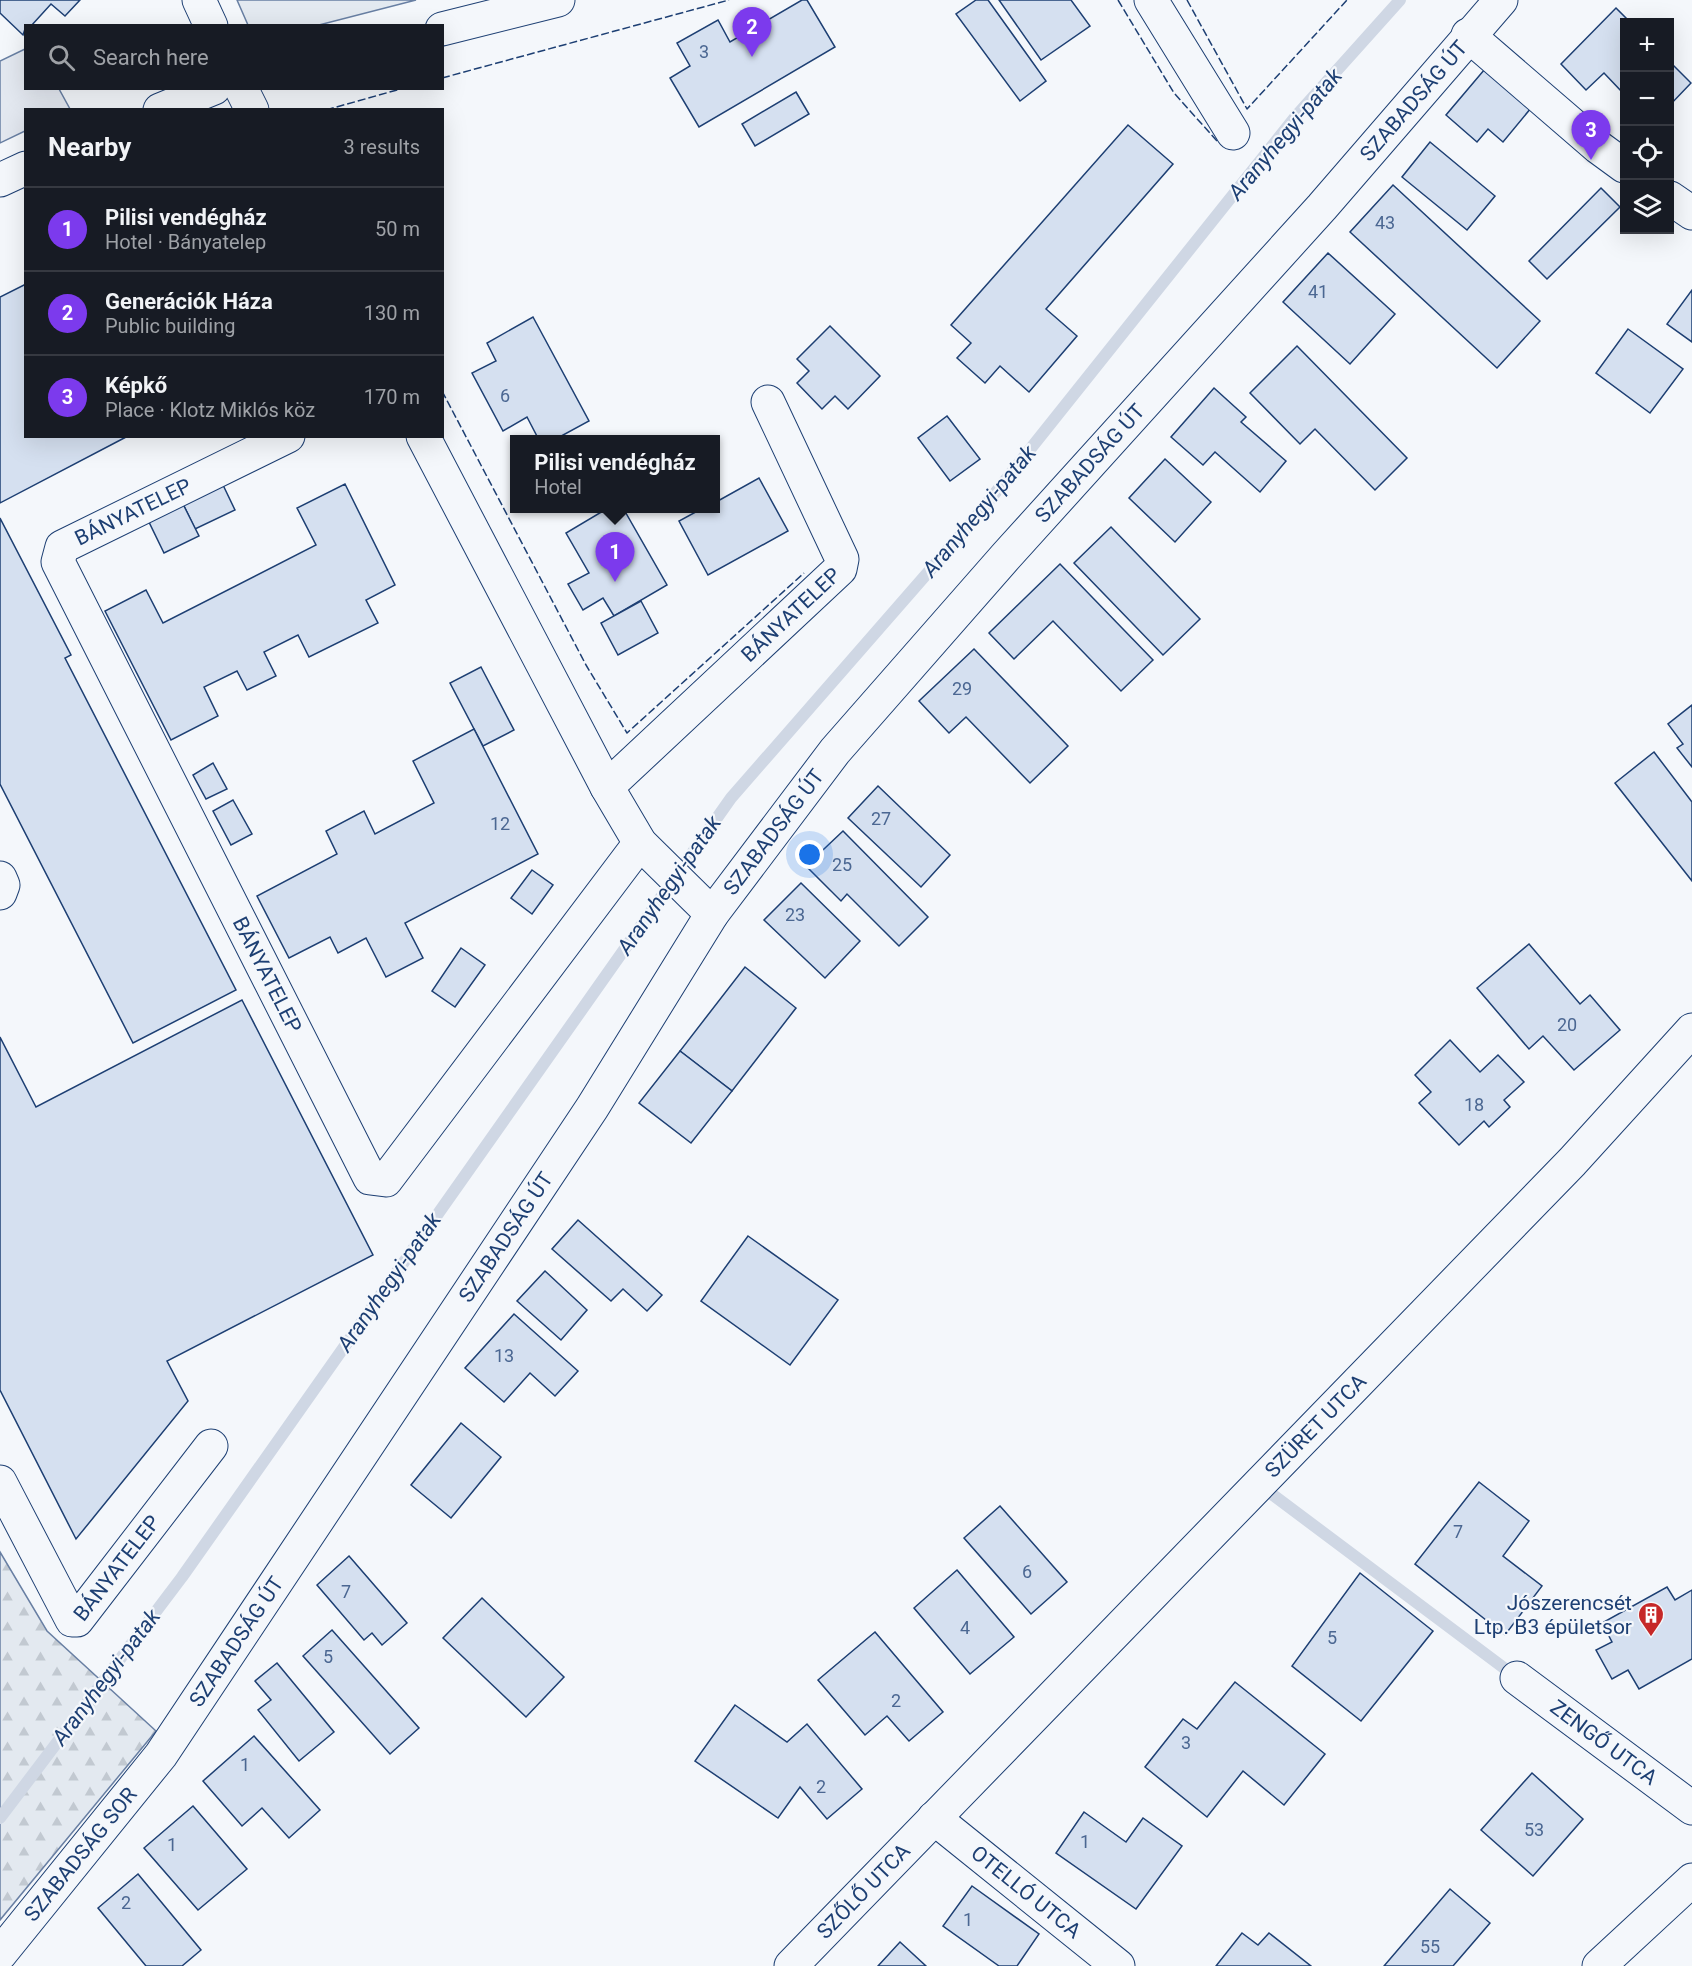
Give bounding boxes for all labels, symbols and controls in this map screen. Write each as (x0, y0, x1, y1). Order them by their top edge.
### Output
pin: 2 (732, 8, 771, 57)
map controls (1620, 18, 1674, 234)
button: + (1620, 18, 1674, 72)
search box (24, 24, 444, 90)
street label: SZABADSÁG ÚT (1355, 36, 1473, 166)
icon: search (45, 41, 78, 74)
house number: 3 (699, 41, 709, 62)
text: Search here (93, 45, 209, 70)
water label: Aranyhegyi-patak (1222, 62, 1348, 205)
button: − (1620, 72, 1674, 126)
pin: 3 (1572, 110, 1610, 160)
button: locate (1620, 126, 1674, 180)
text: Nearby (48, 132, 131, 162)
text: 3 results (344, 135, 420, 159)
button: layers (1620, 180, 1674, 234)
text: Pilisi vendégház (105, 205, 267, 230)
house number: 43 (1375, 212, 1395, 233)
text: 1 (62, 217, 73, 241)
text: 50 m (375, 217, 420, 241)
text: Hotel · Bányatelep (105, 230, 266, 254)
house number: 41 (1308, 281, 1328, 302)
text: Generációk Háza (105, 289, 273, 314)
text: 2 (62, 301, 73, 325)
text: 130 m (364, 301, 420, 325)
text: Public building (105, 314, 235, 338)
text: Képkő (105, 373, 167, 398)
text: 3 (62, 385, 73, 409)
text: 170 m (364, 385, 420, 409)
house number: 6 (500, 385, 510, 406)
text: Place · Klotz Miklós köz (105, 398, 315, 422)
street label: SZABADSÁG ÚT (1030, 399, 1150, 528)
popup (510, 435, 720, 513)
water label: Aranyhegyi-patak (916, 439, 1042, 582)
text: Pilisi vendégház (534, 450, 696, 475)
street label: BÁNYATELEP (71, 473, 195, 551)
text: Hotel (534, 475, 582, 499)
pin: 1 (596, 532, 634, 582)
street label: BÁNYATELEP (737, 563, 845, 667)
house number: 29 (952, 678, 972, 699)
street label: SZABADSÁG ÚT (719, 764, 829, 900)
house number: 27 (871, 808, 891, 829)
water label: Aranyhegyi-patak (611, 810, 727, 960)
house number: 12 (490, 813, 510, 834)
your location (795, 840, 824, 869)
house number: 25 (832, 854, 852, 875)
house number: 23 (785, 904, 805, 925)
street label: BÁNYATELEP (228, 913, 306, 1037)
house number: 20 (1557, 1014, 1577, 1035)
house number: 18 (1464, 1094, 1484, 1115)
street label: SZABADSÁG ÚT (454, 1167, 558, 1307)
water label: Aranyhegyi-patak (331, 1207, 447, 1357)
house number: 13 (494, 1345, 514, 1366)
street label: SZÜRET UTCA (1260, 1369, 1371, 1482)
street label: BÁNYATELEP (69, 1511, 165, 1626)
house number: 7 (1453, 1521, 1463, 1542)
house number: 6 (1022, 1561, 1032, 1582)
street label: SZABADSÁG ÚT (185, 1572, 289, 1711)
house number: 7 (341, 1581, 351, 1602)
place label: Jószerencsét Ltp. B3 épületsor (1474, 1591, 1632, 1639)
building icon: Jószerencsét Ltp. B3 épületsor (1636, 1600, 1666, 1638)
water label: Aranyhegyi-patak (46, 1603, 166, 1751)
house number: 4 (960, 1617, 970, 1638)
house number: 5 (1327, 1627, 1337, 1648)
house number: 5 (323, 1646, 333, 1667)
house number: 2 (891, 1690, 901, 1711)
street label: ZENGŐ UTCA (1546, 1695, 1662, 1790)
house number: 3 (1181, 1732, 1191, 1753)
house number: 1 (240, 1754, 250, 1775)
house number: 2 (816, 1776, 826, 1797)
street label: SZABADSÁG SOR (19, 1783, 142, 1926)
house number: 53 (1524, 1819, 1544, 1840)
house number: 1 (1080, 1831, 1090, 1852)
house number: 1 (167, 1834, 177, 1855)
street label: SZŐLŐ UTCA (812, 1839, 915, 1944)
street label: OTELLÓ UTCA (966, 1841, 1086, 1943)
house number: 2 (121, 1892, 131, 1913)
house number: 1 (963, 1909, 973, 1930)
house number: 55 (1420, 1936, 1440, 1957)

